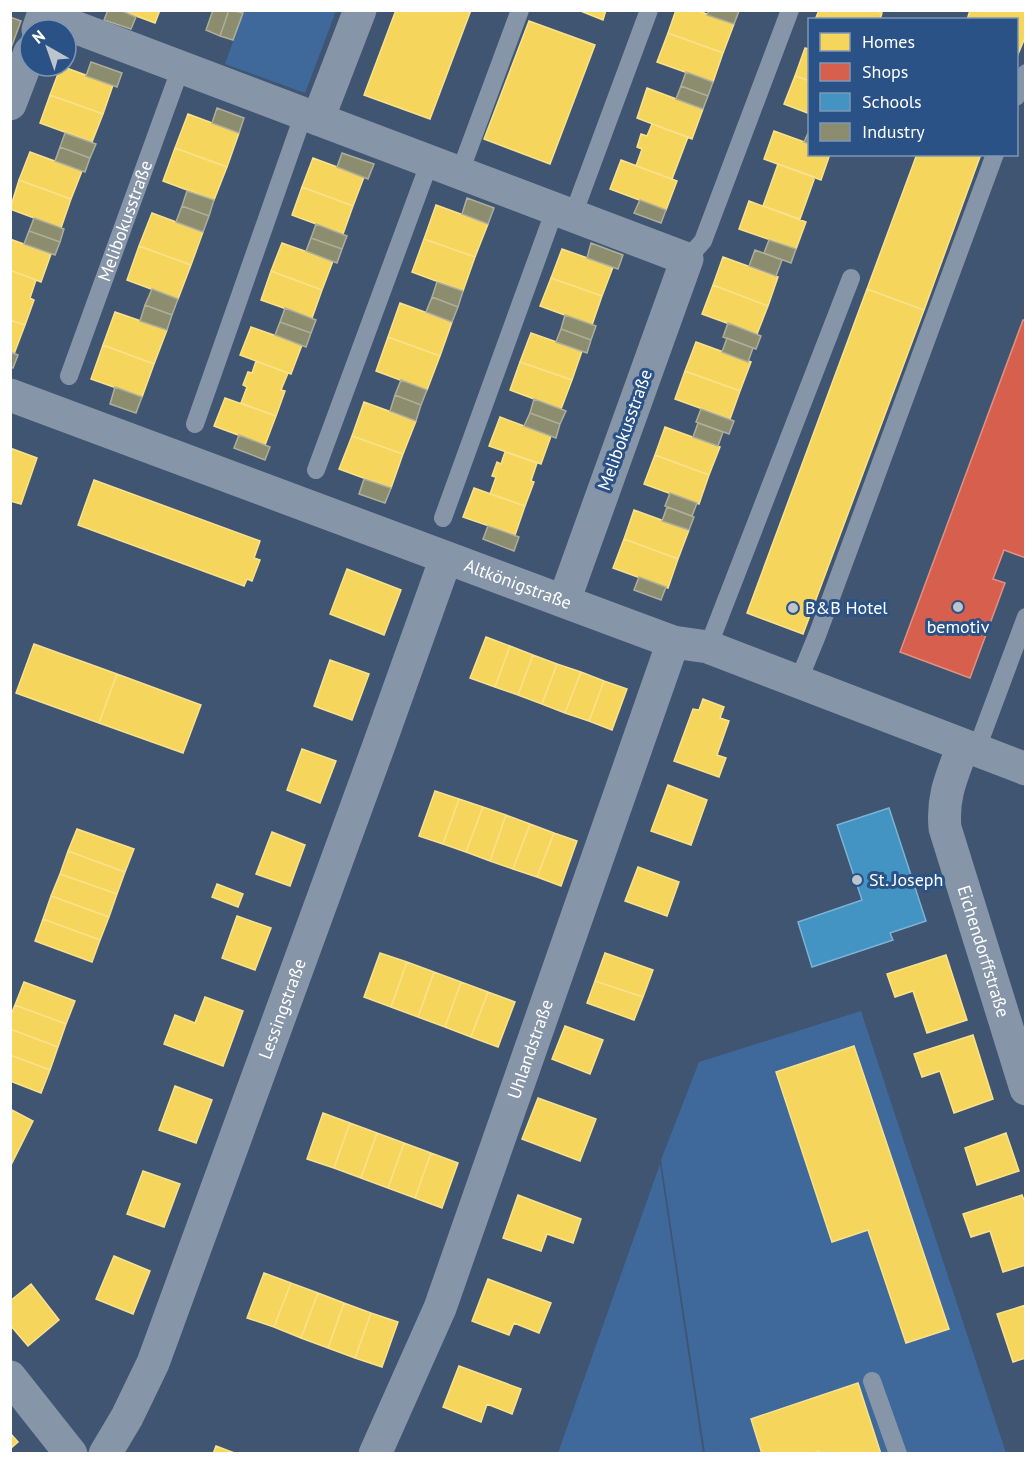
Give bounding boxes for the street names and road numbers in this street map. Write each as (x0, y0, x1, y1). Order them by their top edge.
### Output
street label: Melibokusstraße (92, 157, 157, 284)
street label: Melibokusstraße (592, 366, 657, 494)
street label: Altkönigstraße (461, 553, 575, 614)
street label: Eichendorffstraße (952, 882, 1015, 1020)
street label: Lessingstraße (253, 955, 311, 1062)
street label: Uhlandstraße (502, 996, 558, 1102)

